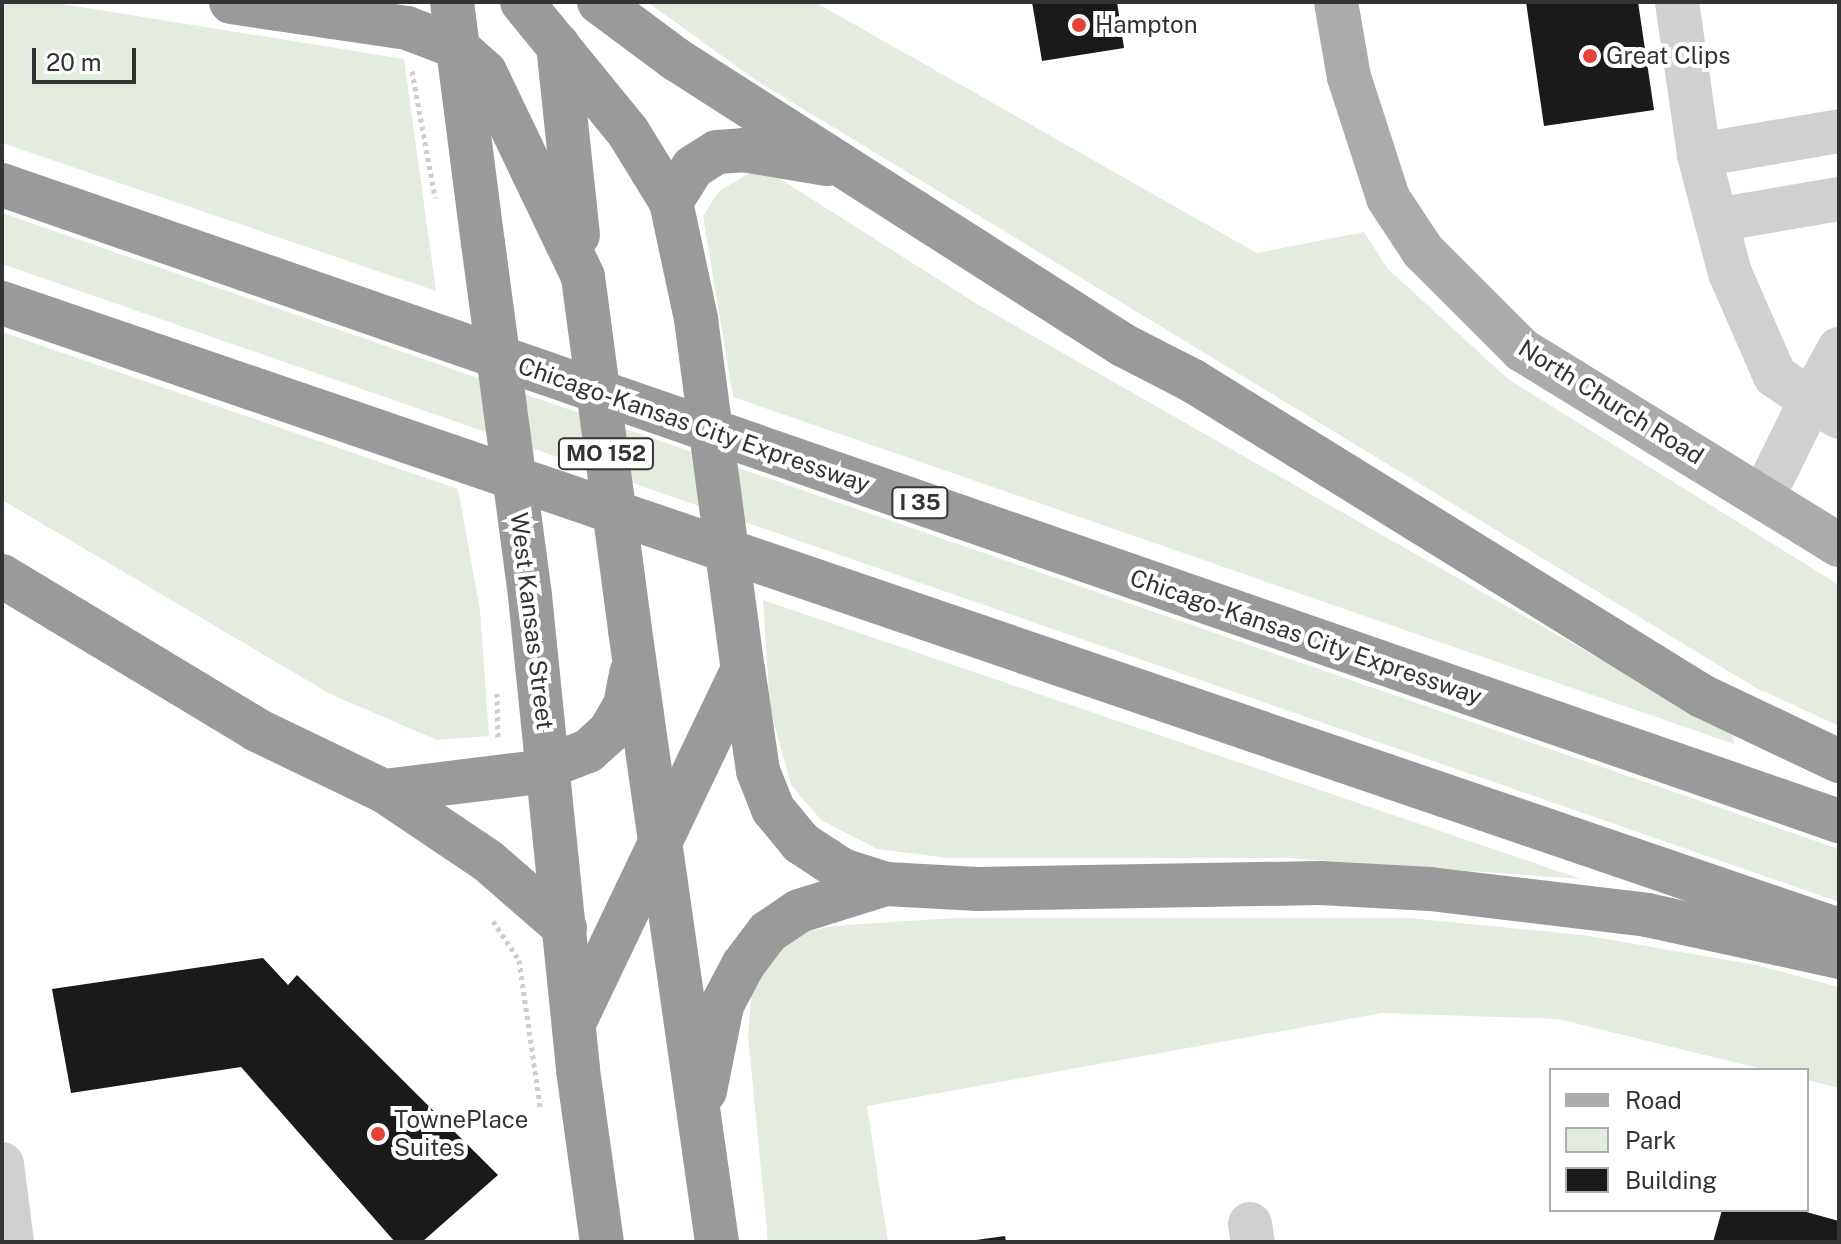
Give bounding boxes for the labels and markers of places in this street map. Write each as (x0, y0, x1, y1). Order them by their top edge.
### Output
place label: Hampton (1095, 11, 1198, 39)
marker: Hampton (1070, 16, 1088, 34)
place label: Great Clips (1606, 42, 1730, 70)
marker: Great Clips (1581, 47, 1599, 65)
place label: TownePlace Suites (394, 1106, 528, 1162)
marker: TownePlace Suites (369, 1125, 387, 1143)

